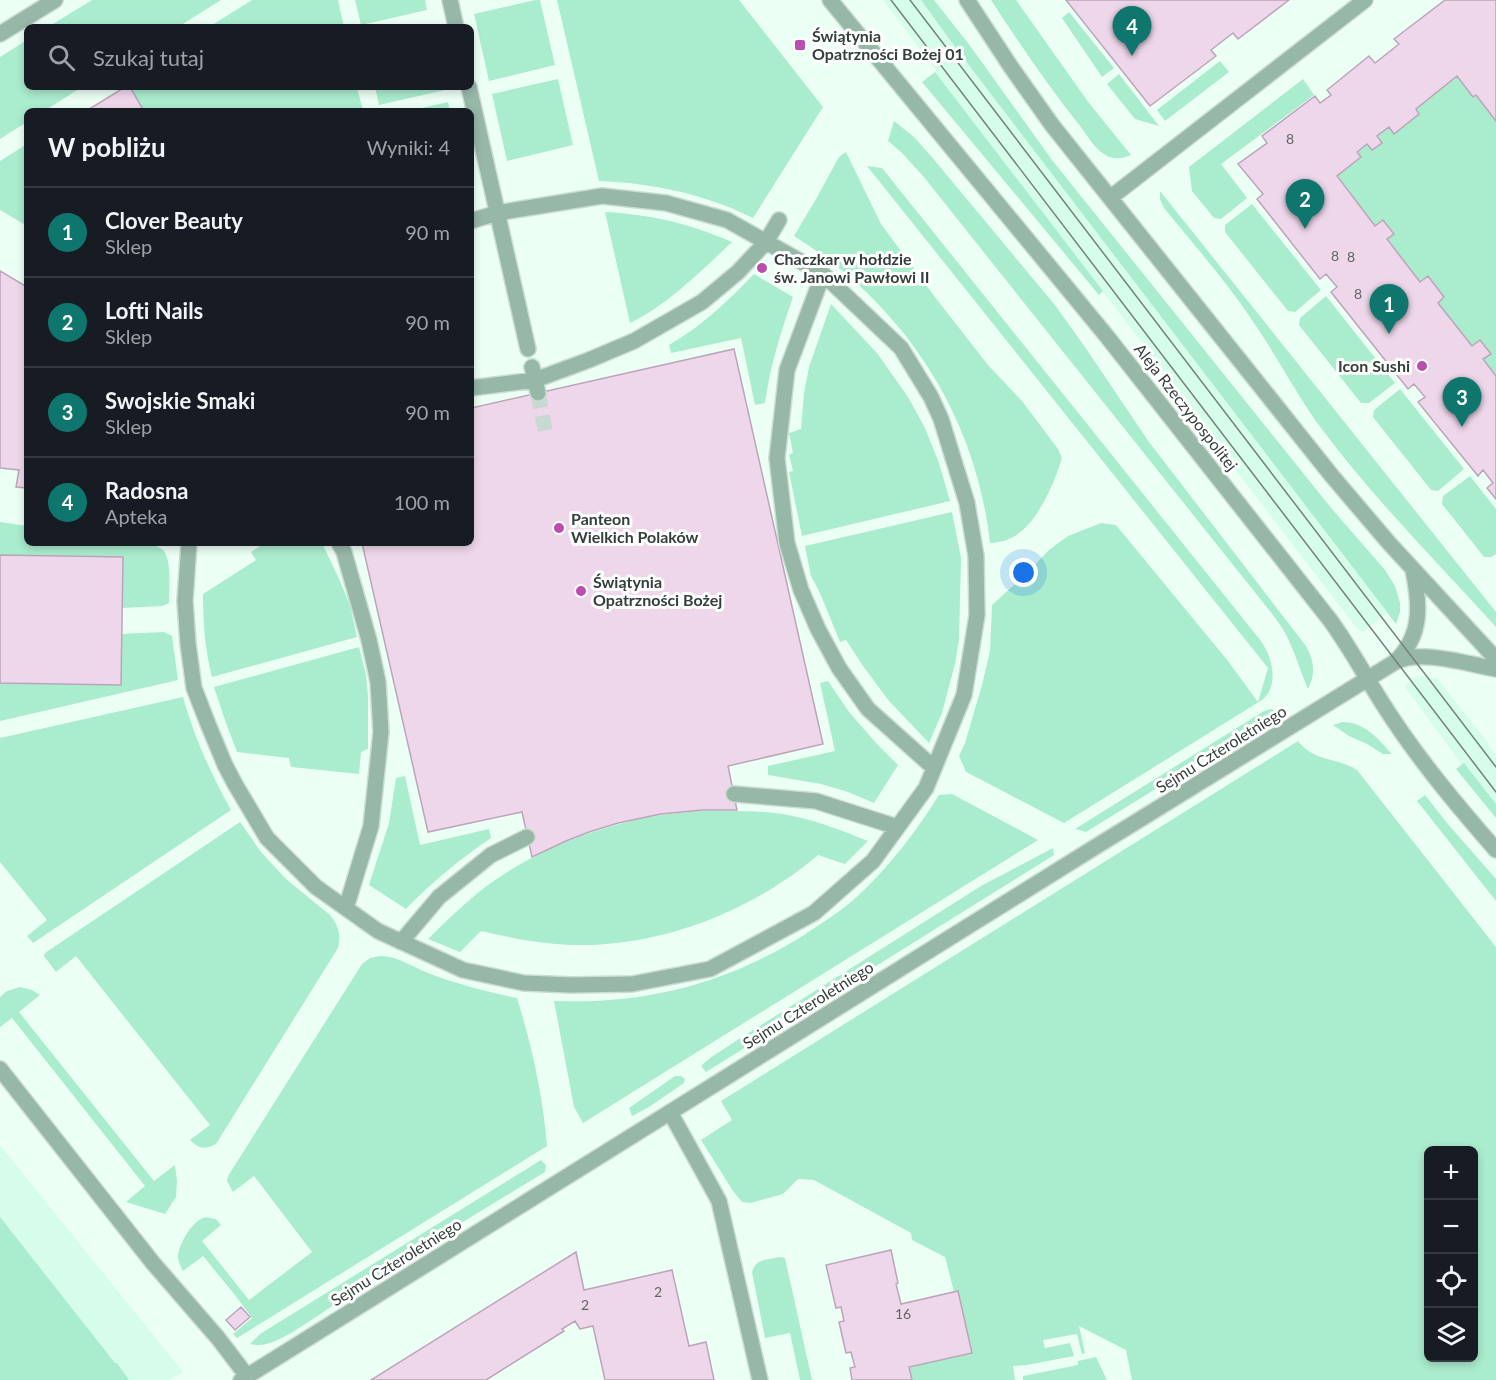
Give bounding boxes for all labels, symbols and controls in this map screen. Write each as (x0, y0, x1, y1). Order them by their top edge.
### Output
pin: 4 (1112, 7, 1152, 56)
search box (24, 24, 474, 90)
place label: Świątynia Opatrzności Bożej 01 (812, 26, 964, 63)
marker: Świątynia Opatrzności Bożej 01 (793, 38, 807, 52)
icon: search (45, 41, 78, 74)
text: Szukaj tutaj (93, 44, 204, 71)
house number: 8 (1286, 130, 1294, 147)
text: W pobliżu (48, 131, 166, 163)
text: Wyniki: 4 (367, 135, 450, 159)
pin: 2 (1286, 180, 1324, 229)
text: Clover Beauty (105, 207, 243, 234)
text: 1 (62, 220, 73, 244)
text: 90 m (405, 220, 450, 244)
text: Sklep (105, 234, 152, 258)
house number: 8 (1331, 247, 1339, 264)
house number: 8 (1347, 248, 1355, 265)
place label: Chaczkar w hołdzie św. Janowi Pawłowi II (774, 249, 930, 286)
marker: Chaczkar w hołdzie św. Janowi Pawłowi II (755, 261, 769, 275)
pin: 1 (1370, 284, 1408, 334)
house number: 8 (1354, 285, 1362, 302)
text: Lofti Nails (105, 297, 203, 324)
text: 2 (62, 310, 73, 334)
text: 90 m (405, 310, 450, 334)
text: Sklep (105, 324, 152, 348)
street label: Aleja Rzeczypospolitej (1131, 339, 1242, 474)
place label: Icon Sushi (1338, 356, 1410, 375)
marker: Icon Sushi (1415, 359, 1429, 373)
pin: 3 (1442, 378, 1482, 427)
text: Swojskie Smaki (105, 387, 255, 414)
text: 3 (62, 400, 73, 424)
text: 90 m (405, 400, 450, 424)
text: Sklep (105, 414, 152, 438)
text: Radosna (105, 477, 189, 504)
text: 4 (62, 490, 73, 514)
text: 100 m (394, 490, 450, 514)
text: Apteka (105, 504, 167, 528)
place label: Panteon Wielkich Polaków (571, 509, 699, 546)
marker: Panteon Wielkich Polaków (552, 521, 566, 535)
your location (1009, 558, 1038, 587)
place label: Świątynia Opatrzności Bożej (593, 572, 722, 609)
marker: Świątynia Opatrzności Bożej (574, 584, 588, 598)
street label: Sejmu Czteroletniego (1152, 701, 1289, 796)
street label: Sejmu Czteroletniego (739, 957, 876, 1052)
map controls (1424, 1146, 1478, 1362)
button: + (1424, 1146, 1478, 1200)
button: − (1424, 1200, 1478, 1254)
street label: Sejmu Czteroletniego (327, 1214, 464, 1309)
button: locate (1424, 1254, 1478, 1308)
house number: 2 (654, 1283, 662, 1300)
house number: 2 (581, 1296, 589, 1313)
house number: 16 (895, 1305, 911, 1322)
button: layers (1424, 1308, 1478, 1362)

